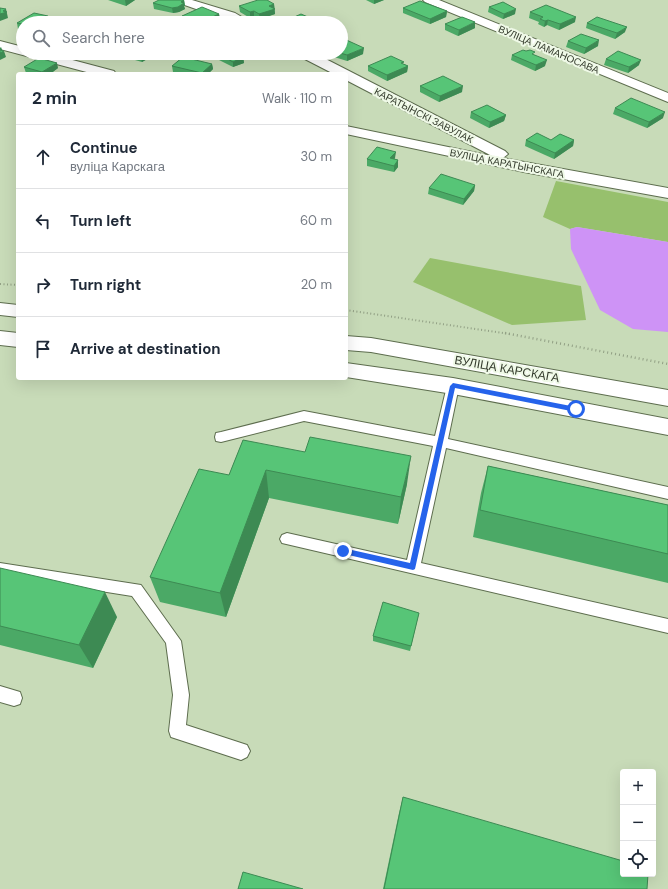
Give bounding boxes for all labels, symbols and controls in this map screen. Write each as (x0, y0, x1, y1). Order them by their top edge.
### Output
search box (16, 16, 348, 60)
street label: ВУЛІЦА ЛАМАНОСАВА (496, 22, 602, 77)
icon: search (30, 27, 52, 49)
text: Search here (62, 28, 145, 48)
street label: КАРАТЫНСКІ ЗАВУЛАК (372, 85, 476, 146)
text: 2 min (32, 87, 77, 109)
text: Walk · 110 m (262, 90, 332, 107)
text: Continue (70, 138, 138, 158)
icon: ahead (32, 146, 54, 168)
street label: ВУЛІЦА КАРАТЫНСКАГА (449, 146, 565, 181)
text: 30 m (300, 148, 332, 165)
text: вуліца Карскага (70, 158, 165, 175)
icon: left (32, 210, 54, 232)
text: Turn left (70, 211, 131, 231)
text: 60 m (300, 212, 332, 229)
icon: right (32, 274, 54, 296)
text: Turn right (70, 275, 141, 295)
text: 20 m (301, 276, 332, 293)
icon: arrive (32, 338, 54, 360)
text: Arrive at destination (70, 339, 221, 359)
street label: ВУЛІЦА КАРСКАГА (453, 352, 561, 386)
route start (567, 400, 585, 418)
route end (334, 542, 352, 560)
map controls (620, 769, 656, 877)
button: + (620, 769, 656, 805)
button: − (620, 805, 656, 841)
button: locate (620, 841, 656, 877)

